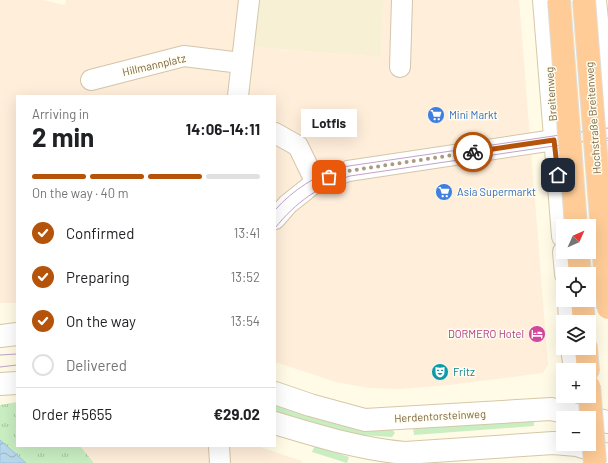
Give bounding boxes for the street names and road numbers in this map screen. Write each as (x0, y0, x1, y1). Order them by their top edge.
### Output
street label: Hillmannplatz (121, 51, 187, 78)
street label: Hochstraße Breitenweg (582, 61, 603, 175)
street label: Breitenweg (542, 66, 559, 122)
street label: Herdentorsteinweg (394, 407, 486, 424)

